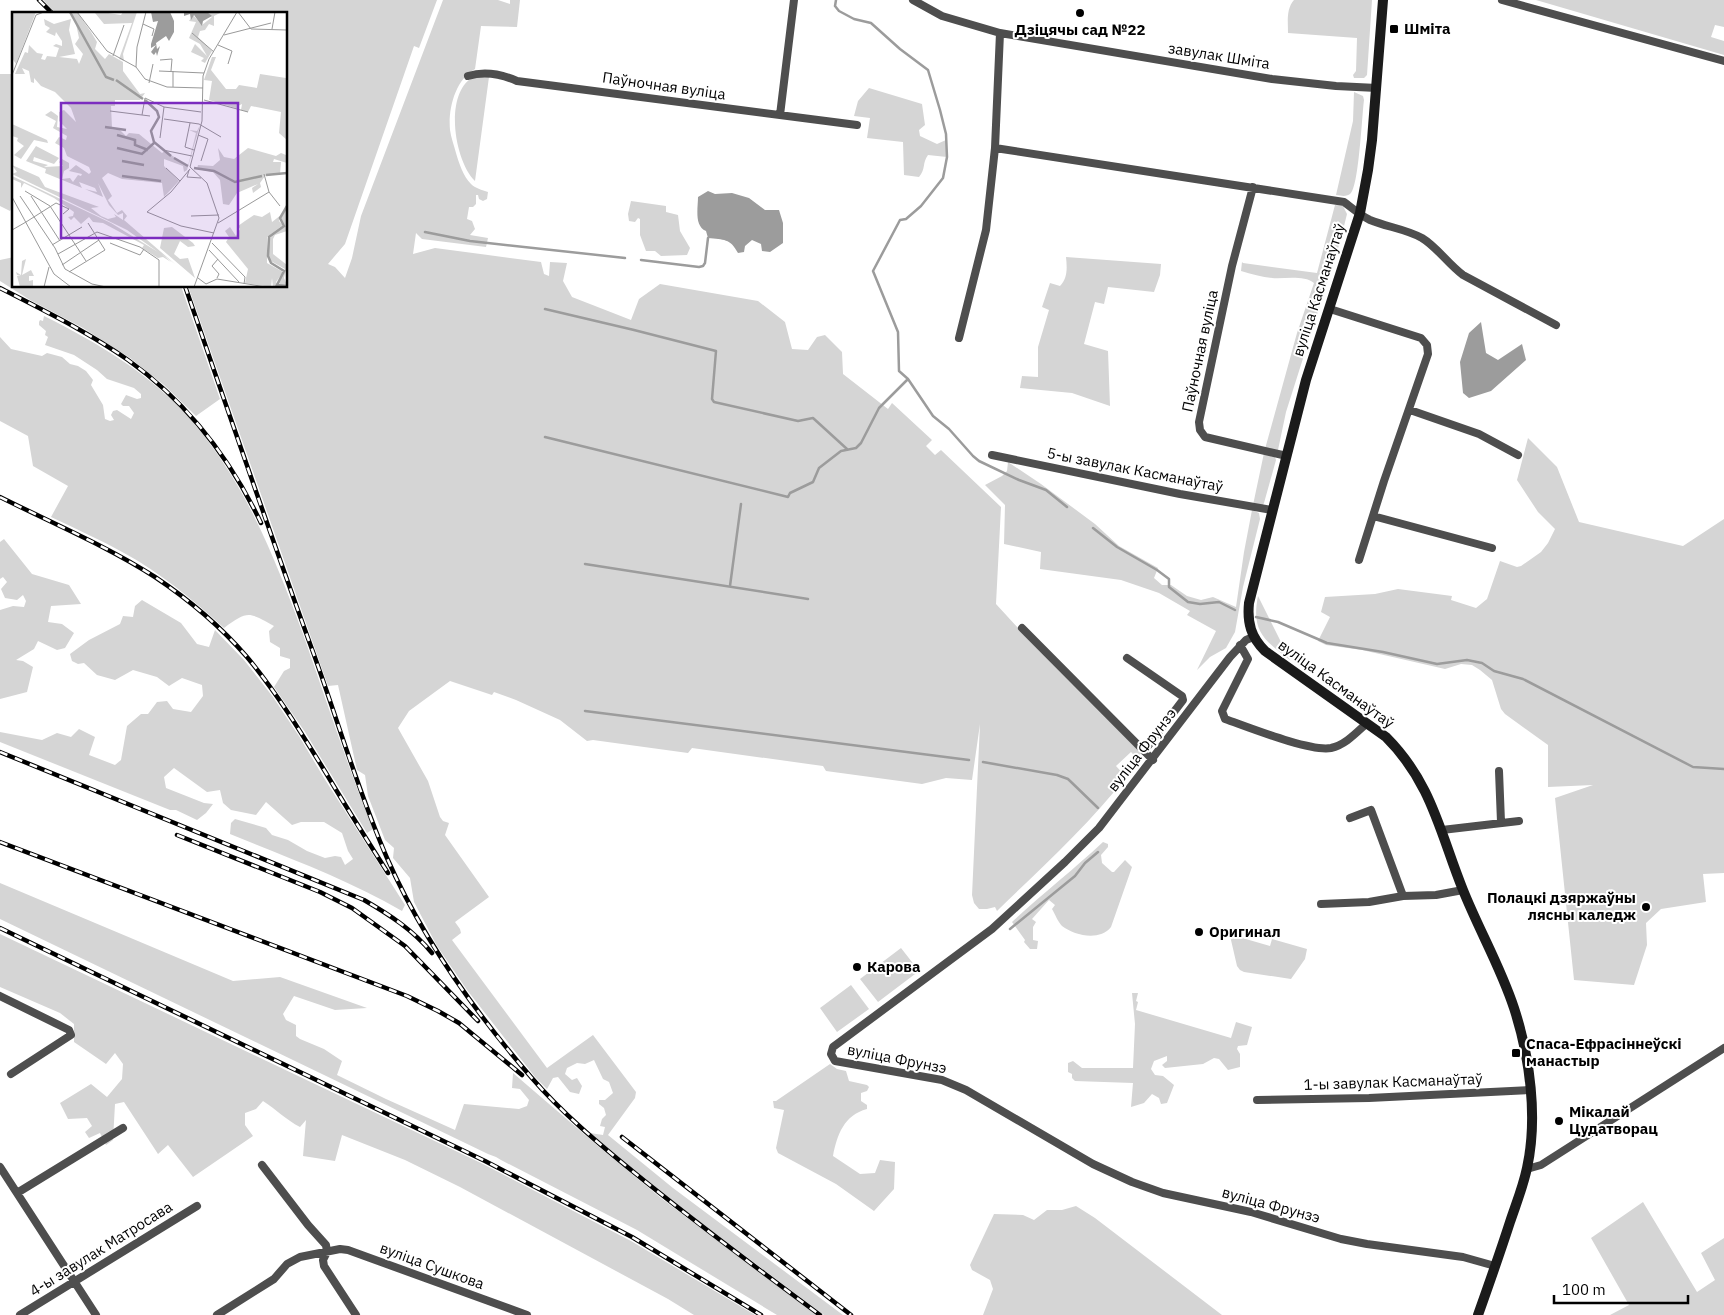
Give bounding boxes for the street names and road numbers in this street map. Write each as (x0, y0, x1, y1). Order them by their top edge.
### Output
street label: завулак Шміта (1167, 38, 1271, 73)
street label: Паўночная вуліца (601, 67, 727, 104)
street label: вуліца Касманаўтаў (1288, 220, 1349, 359)
street label: Паўночная вуліца (1177, 288, 1222, 414)
street label: 5-ы завулак Касманаўтаў (1045, 443, 1225, 496)
street label: вуліца Касманаўтаў (1275, 635, 1398, 732)
street label: вуліца Фрунзэ (1103, 704, 1180, 795)
street label: вуліца Фрунзэ (846, 1040, 948, 1077)
street label: 1-ы завулак Касманаўтаў (1303, 1069, 1483, 1094)
street label: вуліца Фрунзэ (1220, 1182, 1322, 1227)
street label: 4-ы завулак Матросава (26, 1197, 176, 1300)
street label: вуліца Сушкова (377, 1238, 487, 1293)

